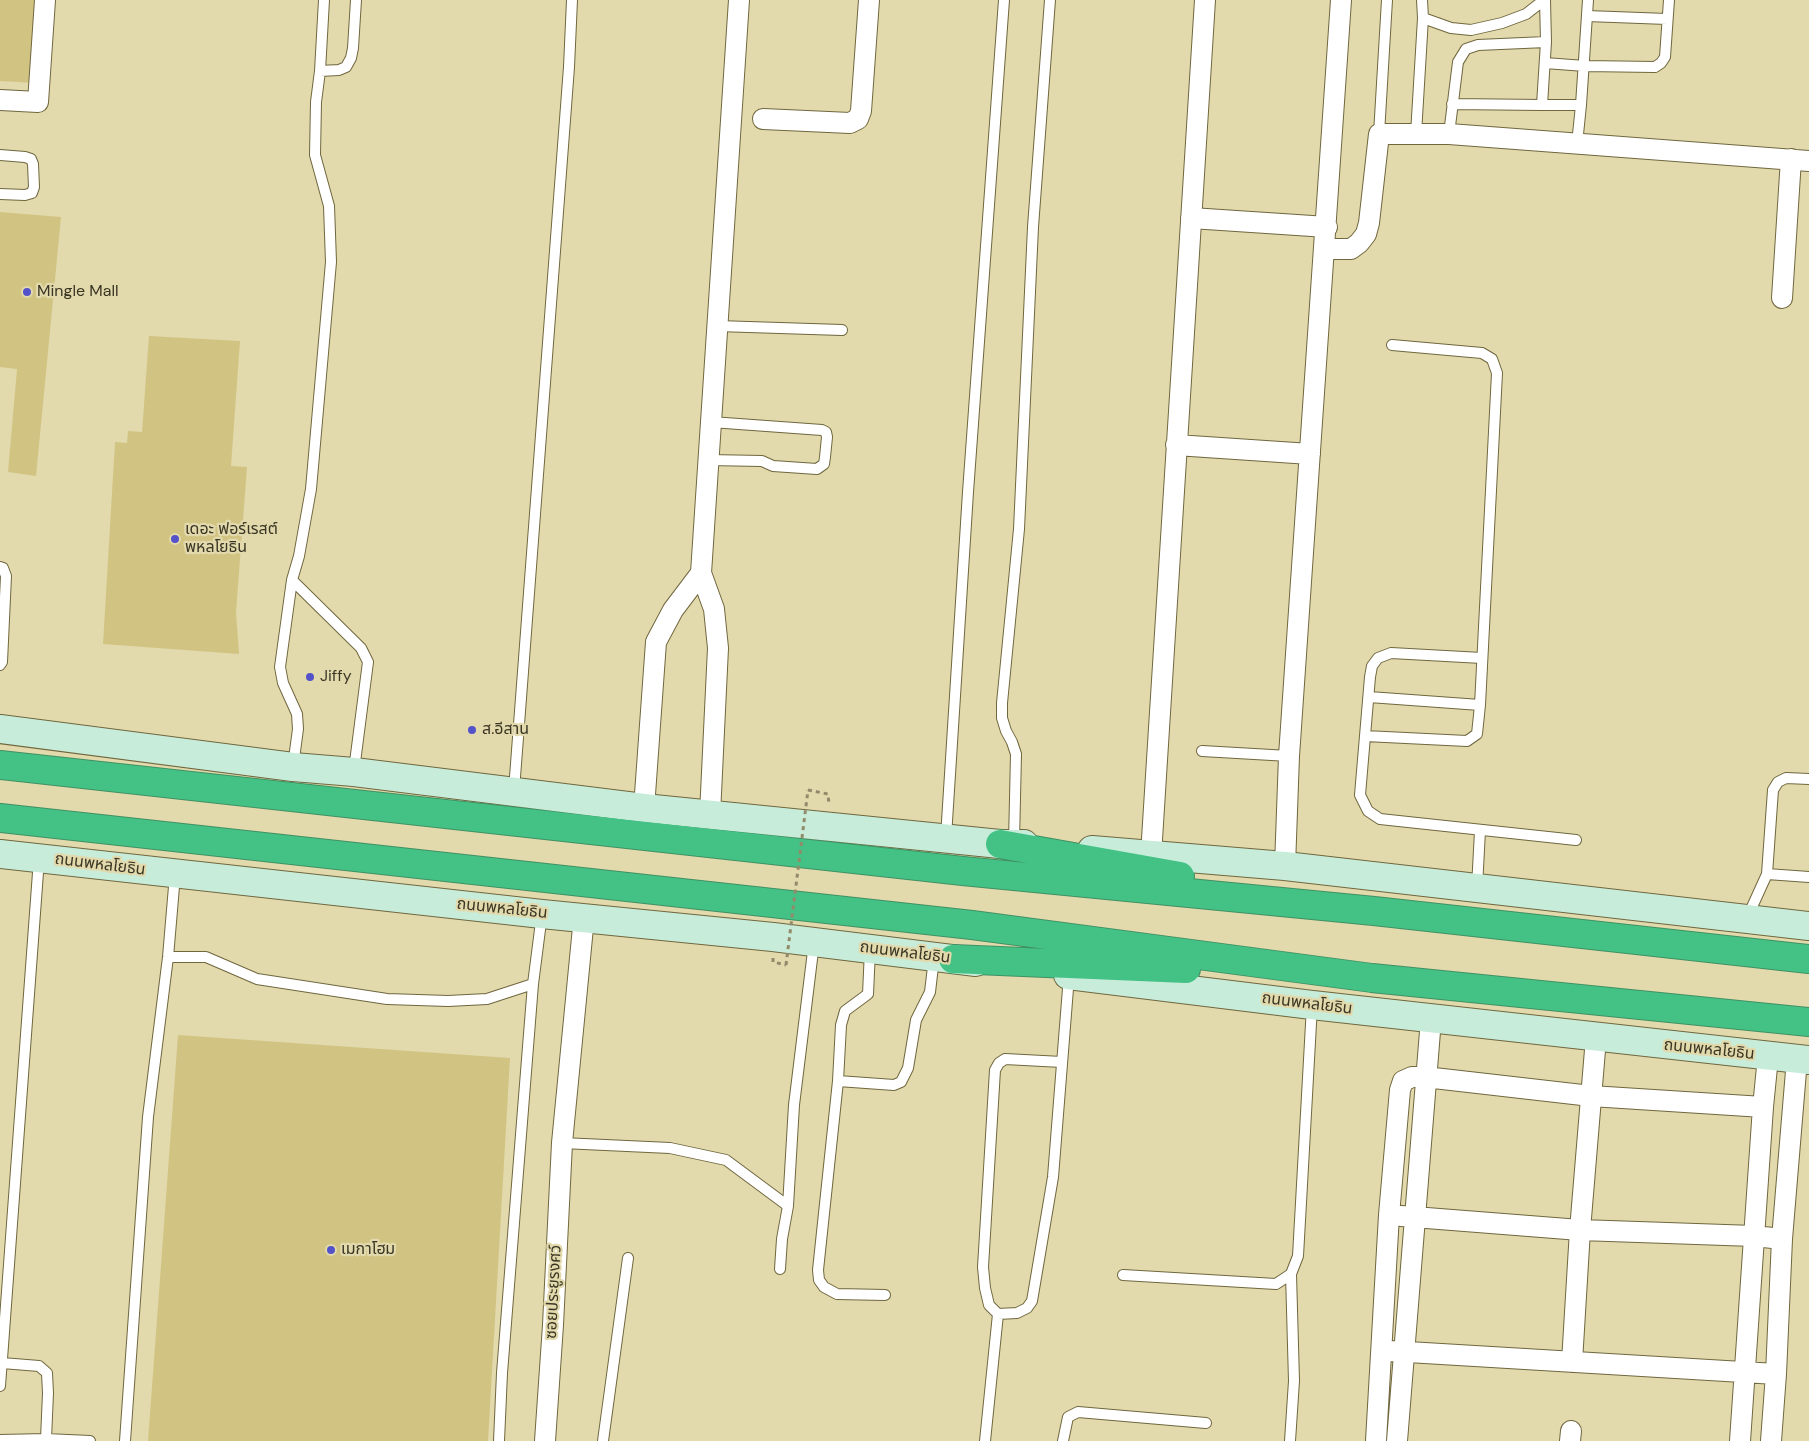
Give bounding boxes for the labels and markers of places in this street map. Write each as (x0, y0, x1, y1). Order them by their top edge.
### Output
place label: Mingle Mall (37, 282, 119, 302)
marker: Mingle Mall (21, 286, 33, 298)
place label: เดอะ ฟอร์เรสต์ พหลโยธิน (185, 520, 278, 558)
marker: เดอะ ฟอร์เรสต์ พหลโยธิน (169, 533, 181, 545)
place label: Jiffy (320, 667, 352, 687)
marker: Jiffy (304, 671, 316, 683)
place label: ส.อีสาน (482, 720, 529, 740)
marker: ส.อีสาน (466, 724, 478, 736)
place label: เมกาโฮม (341, 1240, 395, 1260)
marker: เมกาโฮม (325, 1244, 337, 1256)

